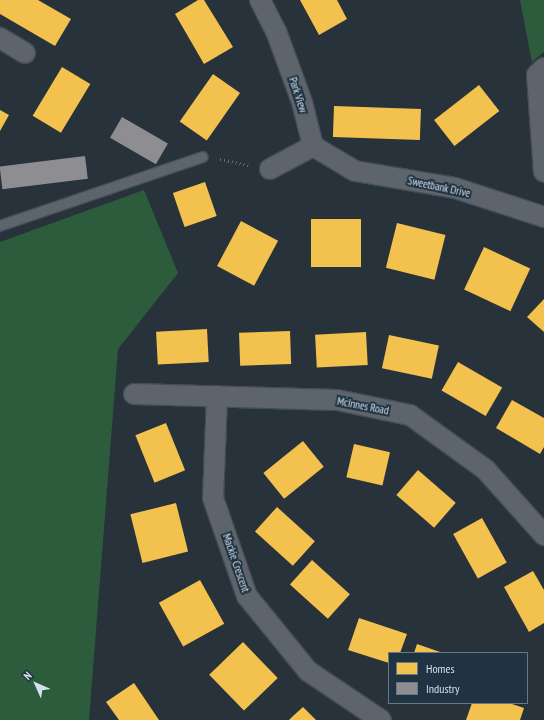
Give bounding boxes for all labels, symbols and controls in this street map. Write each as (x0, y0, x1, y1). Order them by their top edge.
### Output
street label: Park View (286, 75, 310, 115)
street label: Sweetbank Drive (406, 174, 472, 200)
street label: McInnes Road (336, 395, 390, 417)
street label: Mackie Crescent (220, 532, 252, 594)
legend (388, 652, 528, 704)
text: Homes (426, 661, 454, 676)
north arrow (16, 664, 56, 704)
text: N (20, 668, 35, 683)
text: Industry (426, 681, 460, 696)

